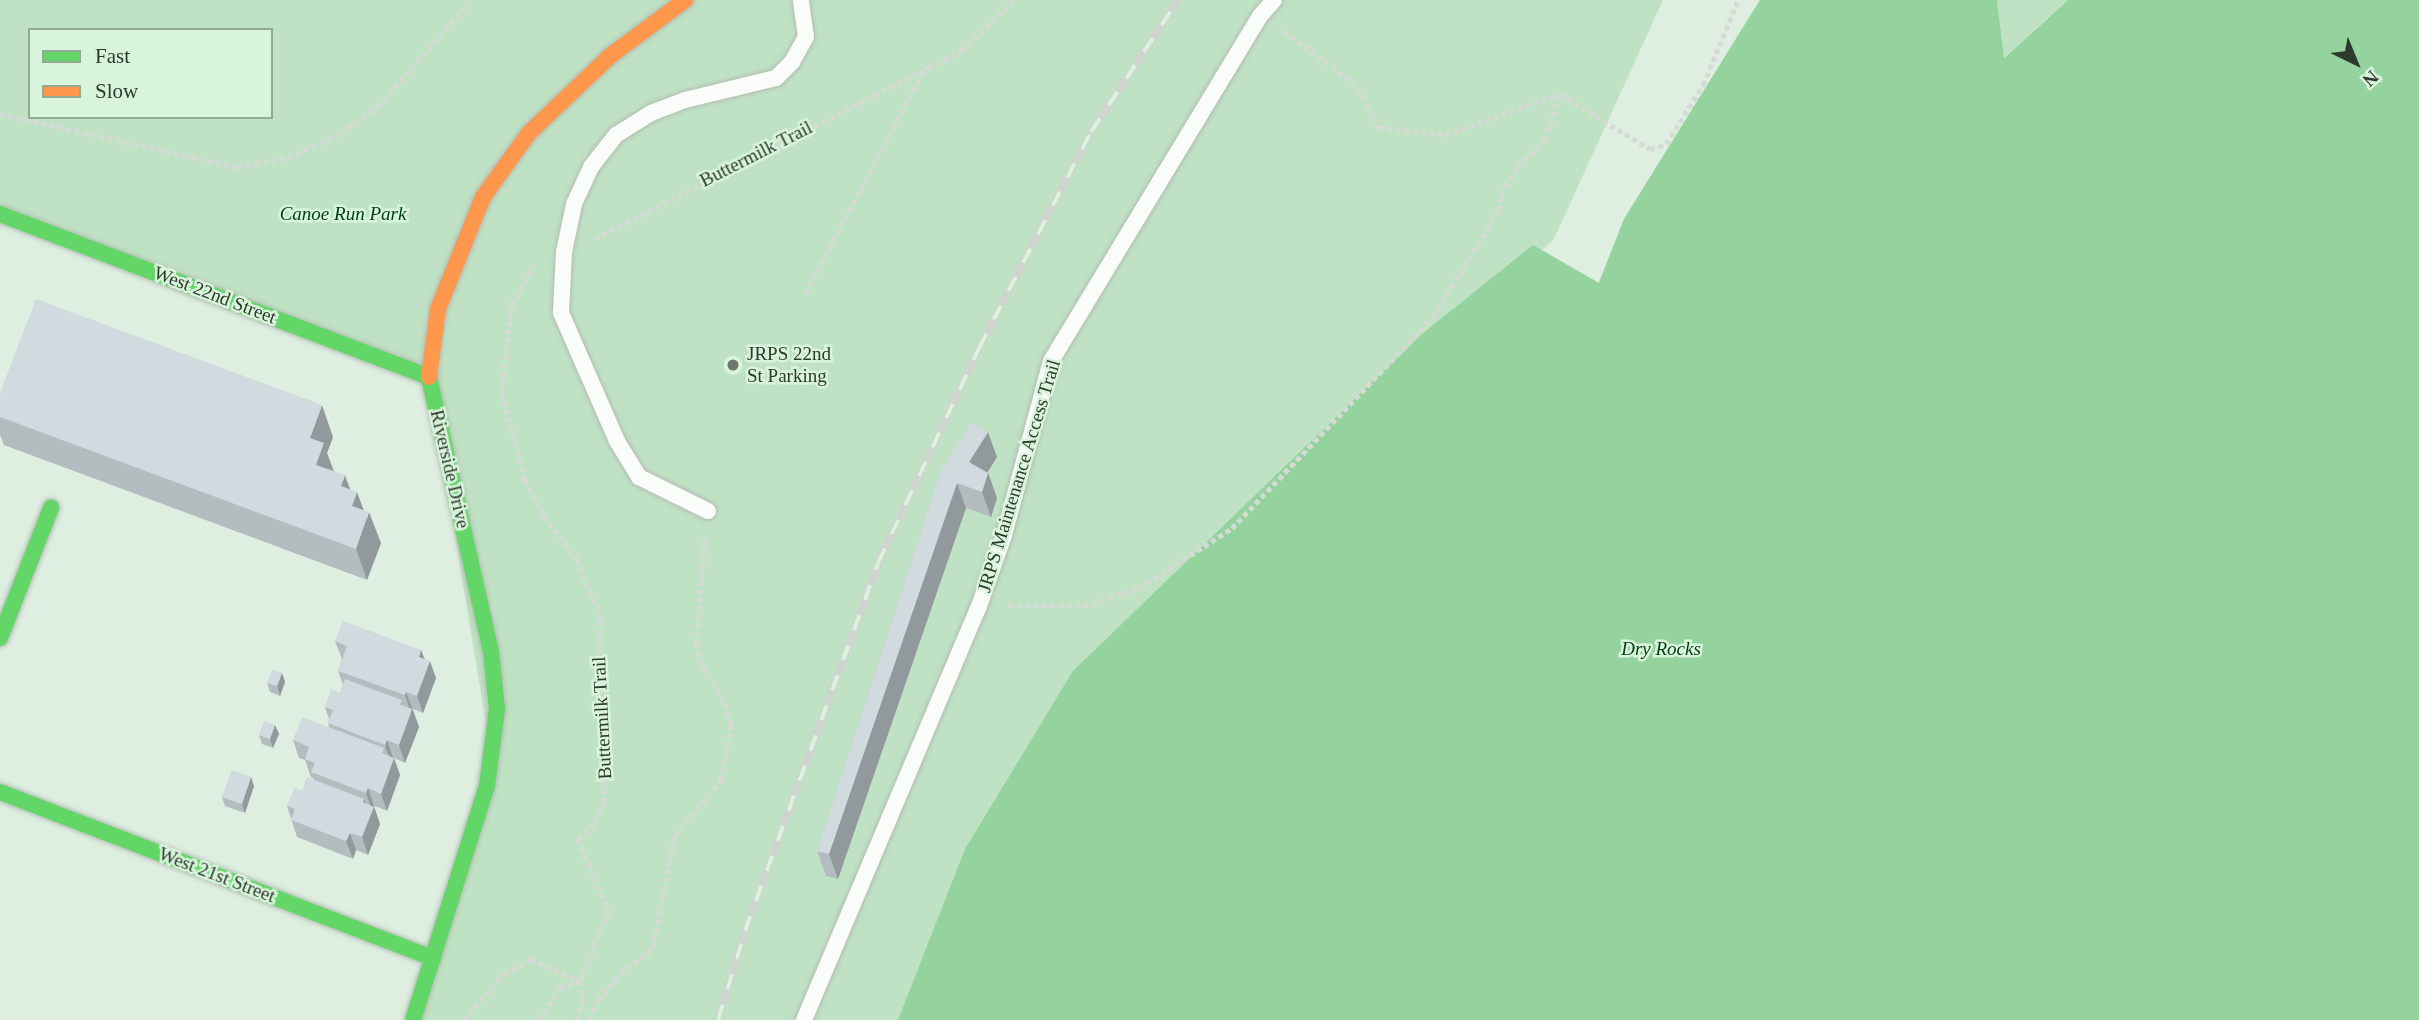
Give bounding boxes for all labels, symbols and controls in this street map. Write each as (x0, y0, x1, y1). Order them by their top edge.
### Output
legend (28, 28, 273, 119)
north arrow (2321, 28, 2391, 98)
text: Fast (95, 44, 130, 68)
text: N (2358, 66, 2383, 91)
text: Slow (95, 79, 138, 103)
street label: Buttermilk Trail (696, 116, 816, 192)
park label: Canoe Run Park (280, 203, 406, 225)
street label: West 22nd Street (151, 261, 279, 329)
place label: JRPS 22nd St Parking (747, 343, 831, 387)
street label: JRPS Maintenance Access Trail (972, 356, 1066, 596)
marker: JRPS 22nd St Parking (725, 357, 741, 373)
street label: Riverside Drive (425, 408, 475, 530)
park label: Dry Rocks (1621, 638, 1701, 660)
street label: Buttermilk Trail (587, 656, 617, 780)
street label: West 21st Street (155, 842, 279, 908)

